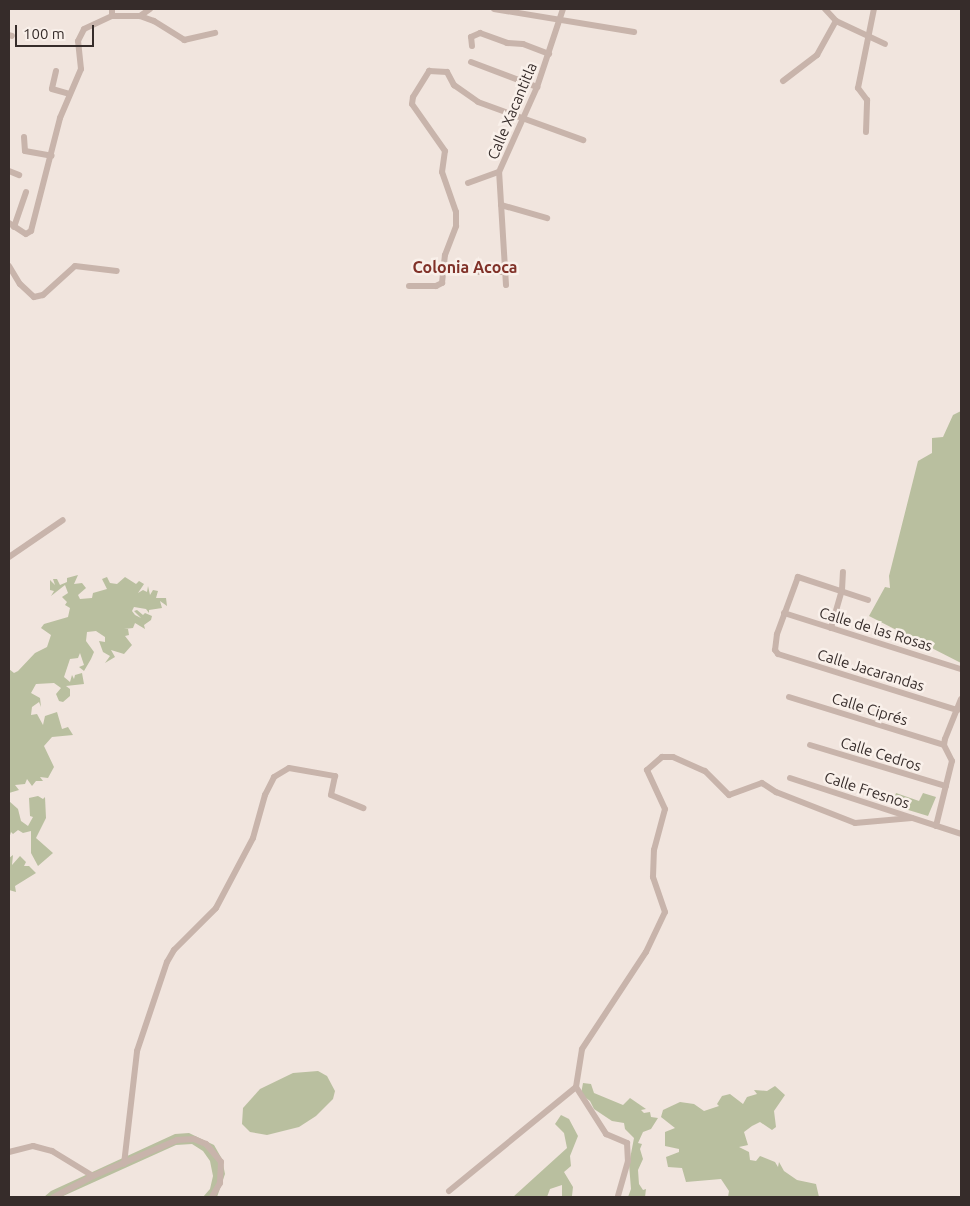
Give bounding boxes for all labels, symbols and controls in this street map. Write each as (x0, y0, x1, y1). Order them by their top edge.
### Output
scale bar (18, 15, 96, 47)
text: 100 m (23, 25, 65, 42)
street label: Calle Xacantitla (483, 60, 541, 162)
district label: Colonia Acoca (413, 257, 517, 277)
street label: Calle de las Rosas (817, 603, 935, 655)
street label: Calle Jacarandas (815, 645, 927, 695)
street label: Calle Ciprés (830, 689, 910, 729)
street label: Calle Cedros (838, 733, 924, 775)
street label: Calle Fresnos (822, 768, 912, 812)

